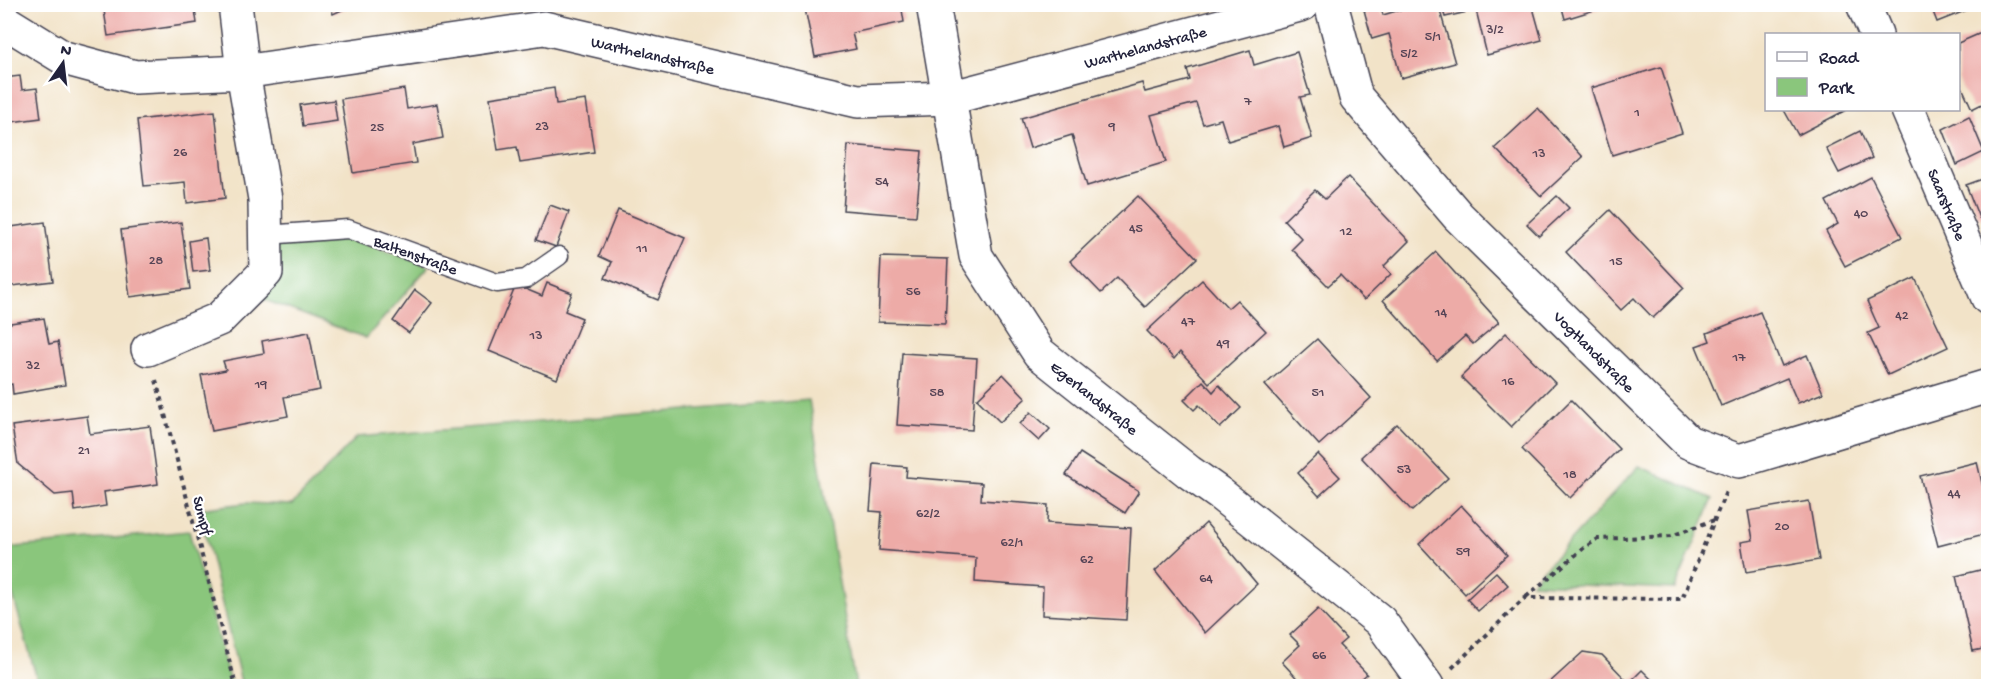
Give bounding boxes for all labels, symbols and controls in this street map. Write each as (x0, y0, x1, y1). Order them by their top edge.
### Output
house number: 3/2 (1485, 22, 1504, 39)
street label: Warthelandstraße (1083, 24, 1210, 75)
house number: 5/1 (1425, 29, 1441, 46)
north arrow (33, 33, 93, 93)
legend (1765, 33, 1960, 111)
street label: Warthelandstraße (589, 34, 716, 81)
text: N (58, 41, 74, 62)
house number: 5/2 (1400, 46, 1418, 63)
text: Road (1819, 49, 1860, 70)
text: Park (1818, 79, 1855, 100)
house number: 7 (1243, 94, 1252, 111)
house number: 1 (1633, 105, 1640, 122)
house number: 23 (535, 119, 549, 136)
house number: 9 (1107, 119, 1116, 136)
house number: 25 (370, 120, 384, 137)
house number: 26 (173, 145, 188, 162)
house number: 13 (1532, 146, 1545, 163)
street label: Saarstraße (1921, 167, 1969, 245)
house number: 54 (875, 174, 889, 191)
house number: 40 (1854, 206, 1868, 223)
house number: 45 (1129, 221, 1143, 238)
house number: 12 (1339, 224, 1352, 241)
street label: Baltenstraße (369, 233, 460, 282)
house number: 11 (635, 241, 648, 258)
house number: 28 (149, 253, 164, 270)
house number: 15 (1608, 254, 1623, 271)
house number: 56 (906, 284, 921, 301)
house number: 14 (1434, 305, 1448, 322)
street label: Vogtlandstraße (1547, 308, 1638, 399)
house number: 42 (1895, 308, 1909, 325)
house number: 47 (1181, 314, 1196, 331)
house number: 13 (529, 328, 542, 345)
house number: 49 (1216, 336, 1230, 353)
house number: 17 (1732, 350, 1746, 367)
house number: 32 (25, 358, 40, 375)
street label: Egerlandstraße (1045, 359, 1141, 441)
house number: 16 (1501, 374, 1515, 391)
house number: 19 (254, 377, 267, 394)
house number: 58 (929, 385, 945, 402)
house number: 51 (1311, 385, 1325, 402)
house number: 21 (78, 443, 90, 460)
house number: 53 (1397, 462, 1411, 479)
house number: 18 (1562, 467, 1577, 484)
house number: 44 (1947, 486, 1961, 503)
street label: Sumpf (186, 495, 215, 538)
house number: 62/2 (916, 506, 940, 523)
house number: 20 (1775, 519, 1789, 536)
house number: 62/1 (1001, 535, 1023, 552)
house number: 59 (1456, 544, 1470, 561)
house number: 62 (1080, 552, 1094, 569)
house number: 64 (1199, 571, 1213, 588)
house number: 66 (1312, 648, 1327, 665)

